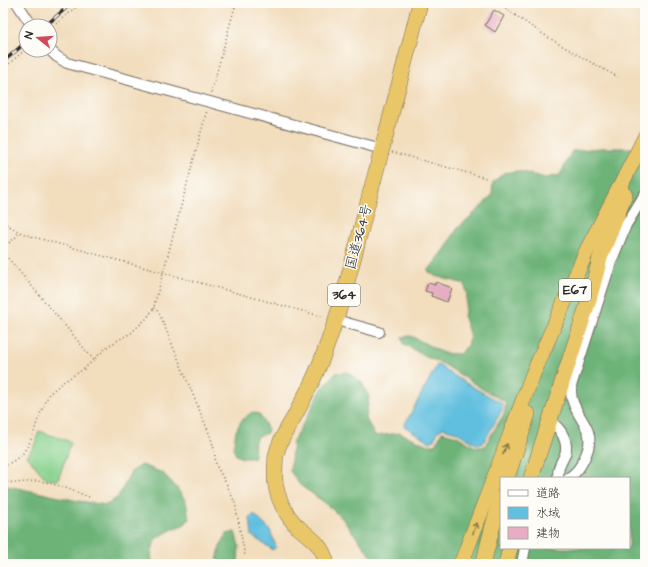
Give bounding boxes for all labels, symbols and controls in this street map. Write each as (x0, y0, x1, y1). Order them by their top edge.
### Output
north arrow (18, 18, 58, 58)
text: N (21, 30, 37, 41)
street label: 国道364号 (341, 202, 377, 272)
road number: E67 (559, 279, 591, 301)
road number: 364 (328, 284, 360, 306)
one-way arrow (501, 444, 509, 456)
legend (500, 477, 630, 549)
text: 道路 (536, 485, 560, 502)
text: 水域 (536, 505, 560, 522)
one-way arrow (472, 522, 480, 534)
text: 建物 (536, 525, 560, 542)

